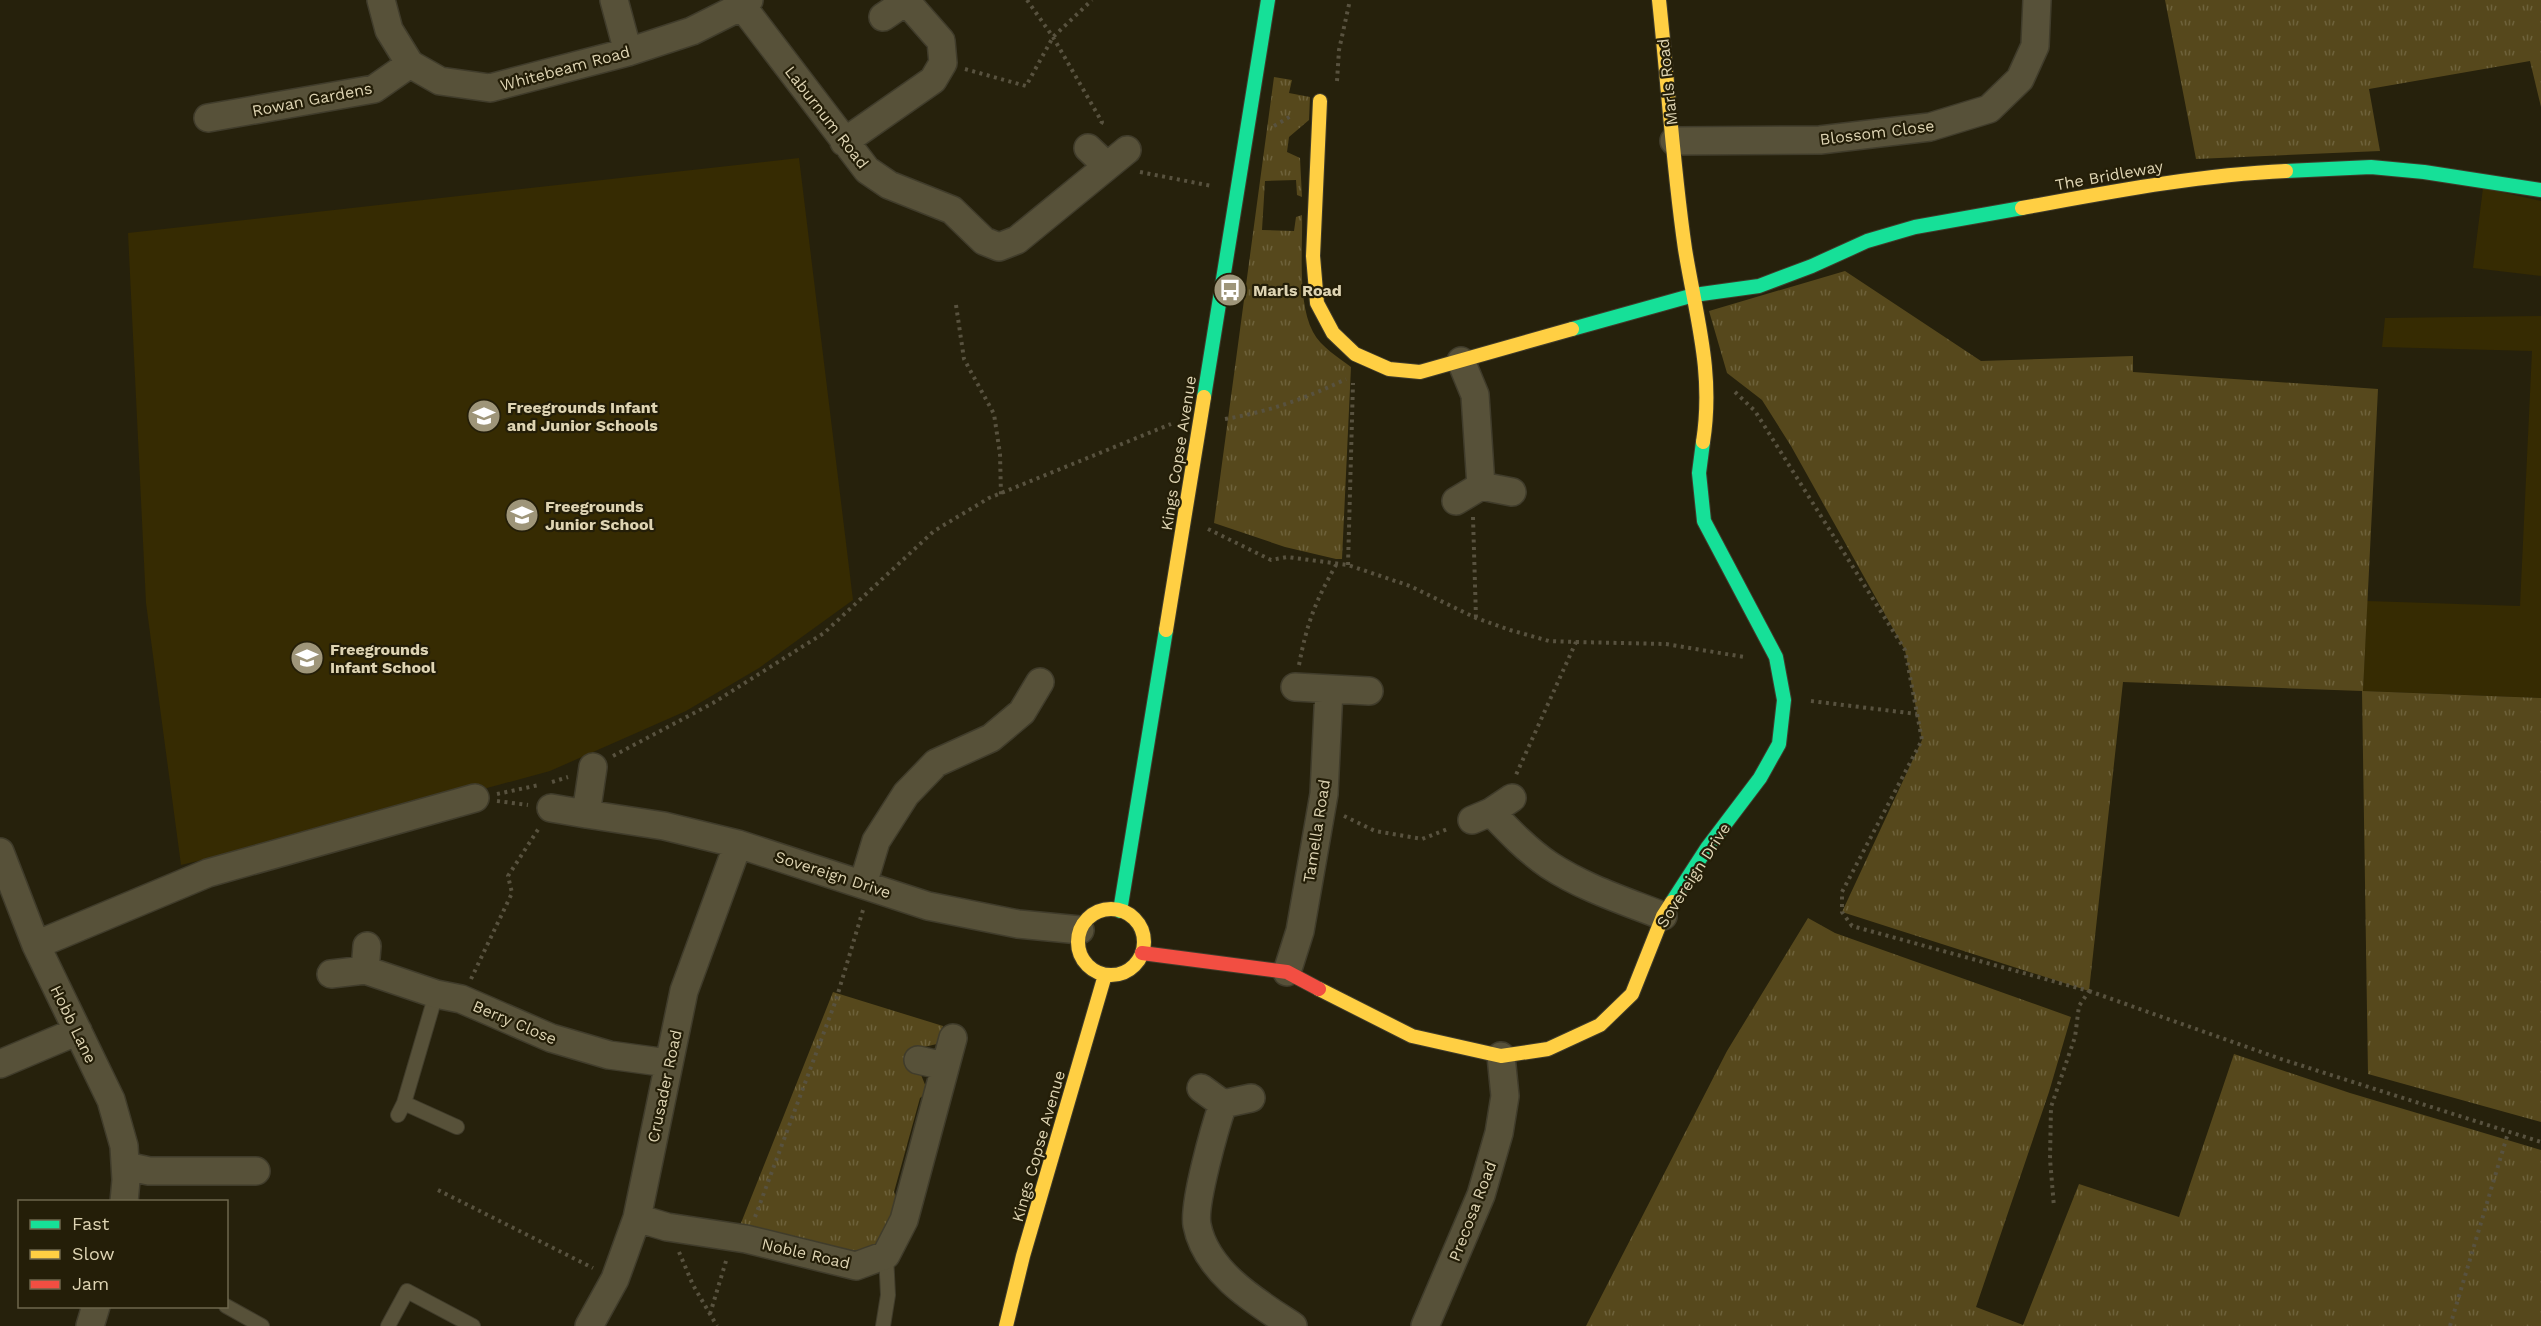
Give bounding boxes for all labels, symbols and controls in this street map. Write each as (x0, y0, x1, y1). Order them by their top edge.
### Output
street label: Marls Road (1654, 38, 1681, 126)
street label: Whitebeam Road (498, 42, 632, 95)
street label: Laburnum Road (781, 62, 872, 172)
street label: Rowan Gardens (250, 79, 374, 120)
street label: Blossom Close (1819, 116, 1935, 149)
street label: The Bridleway (2054, 157, 2165, 194)
bus stop icon: Marls Road (1212, 272, 1248, 308)
place label: Marls Road (1253, 281, 1342, 300)
street label: Kings Copse Avenue (1157, 374, 1200, 532)
school or university icon: Freegrounds Infant and Junior Schools (466, 398, 502, 434)
place label: Freegrounds Infant and Junior Schools (507, 398, 658, 435)
school or university icon: Freegrounds Junior School (504, 497, 540, 533)
place label: Freegrounds Junior School (545, 497, 655, 534)
school or university icon: Freegrounds Infant School (289, 640, 325, 676)
place label: Freegrounds Infant School (330, 640, 437, 677)
street label: Tamella Road (1299, 778, 1334, 884)
street label: Sovereign Drive (1653, 819, 1734, 931)
street label: Sovereign Drive (772, 847, 893, 902)
street label: Hobb Lane (46, 982, 101, 1066)
street label: Berry Close (470, 996, 560, 1049)
street label: Crusader Road (643, 1028, 686, 1144)
street label: Kings Copse Avenue (1008, 1068, 1069, 1224)
street label: Precosa Road (1445, 1159, 1500, 1264)
legend (18, 1200, 228, 1308)
text: Fast (72, 1213, 110, 1234)
street label: Noble Road (760, 1234, 852, 1273)
text: Slow (72, 1243, 115, 1264)
text: Jam (72, 1273, 109, 1294)

